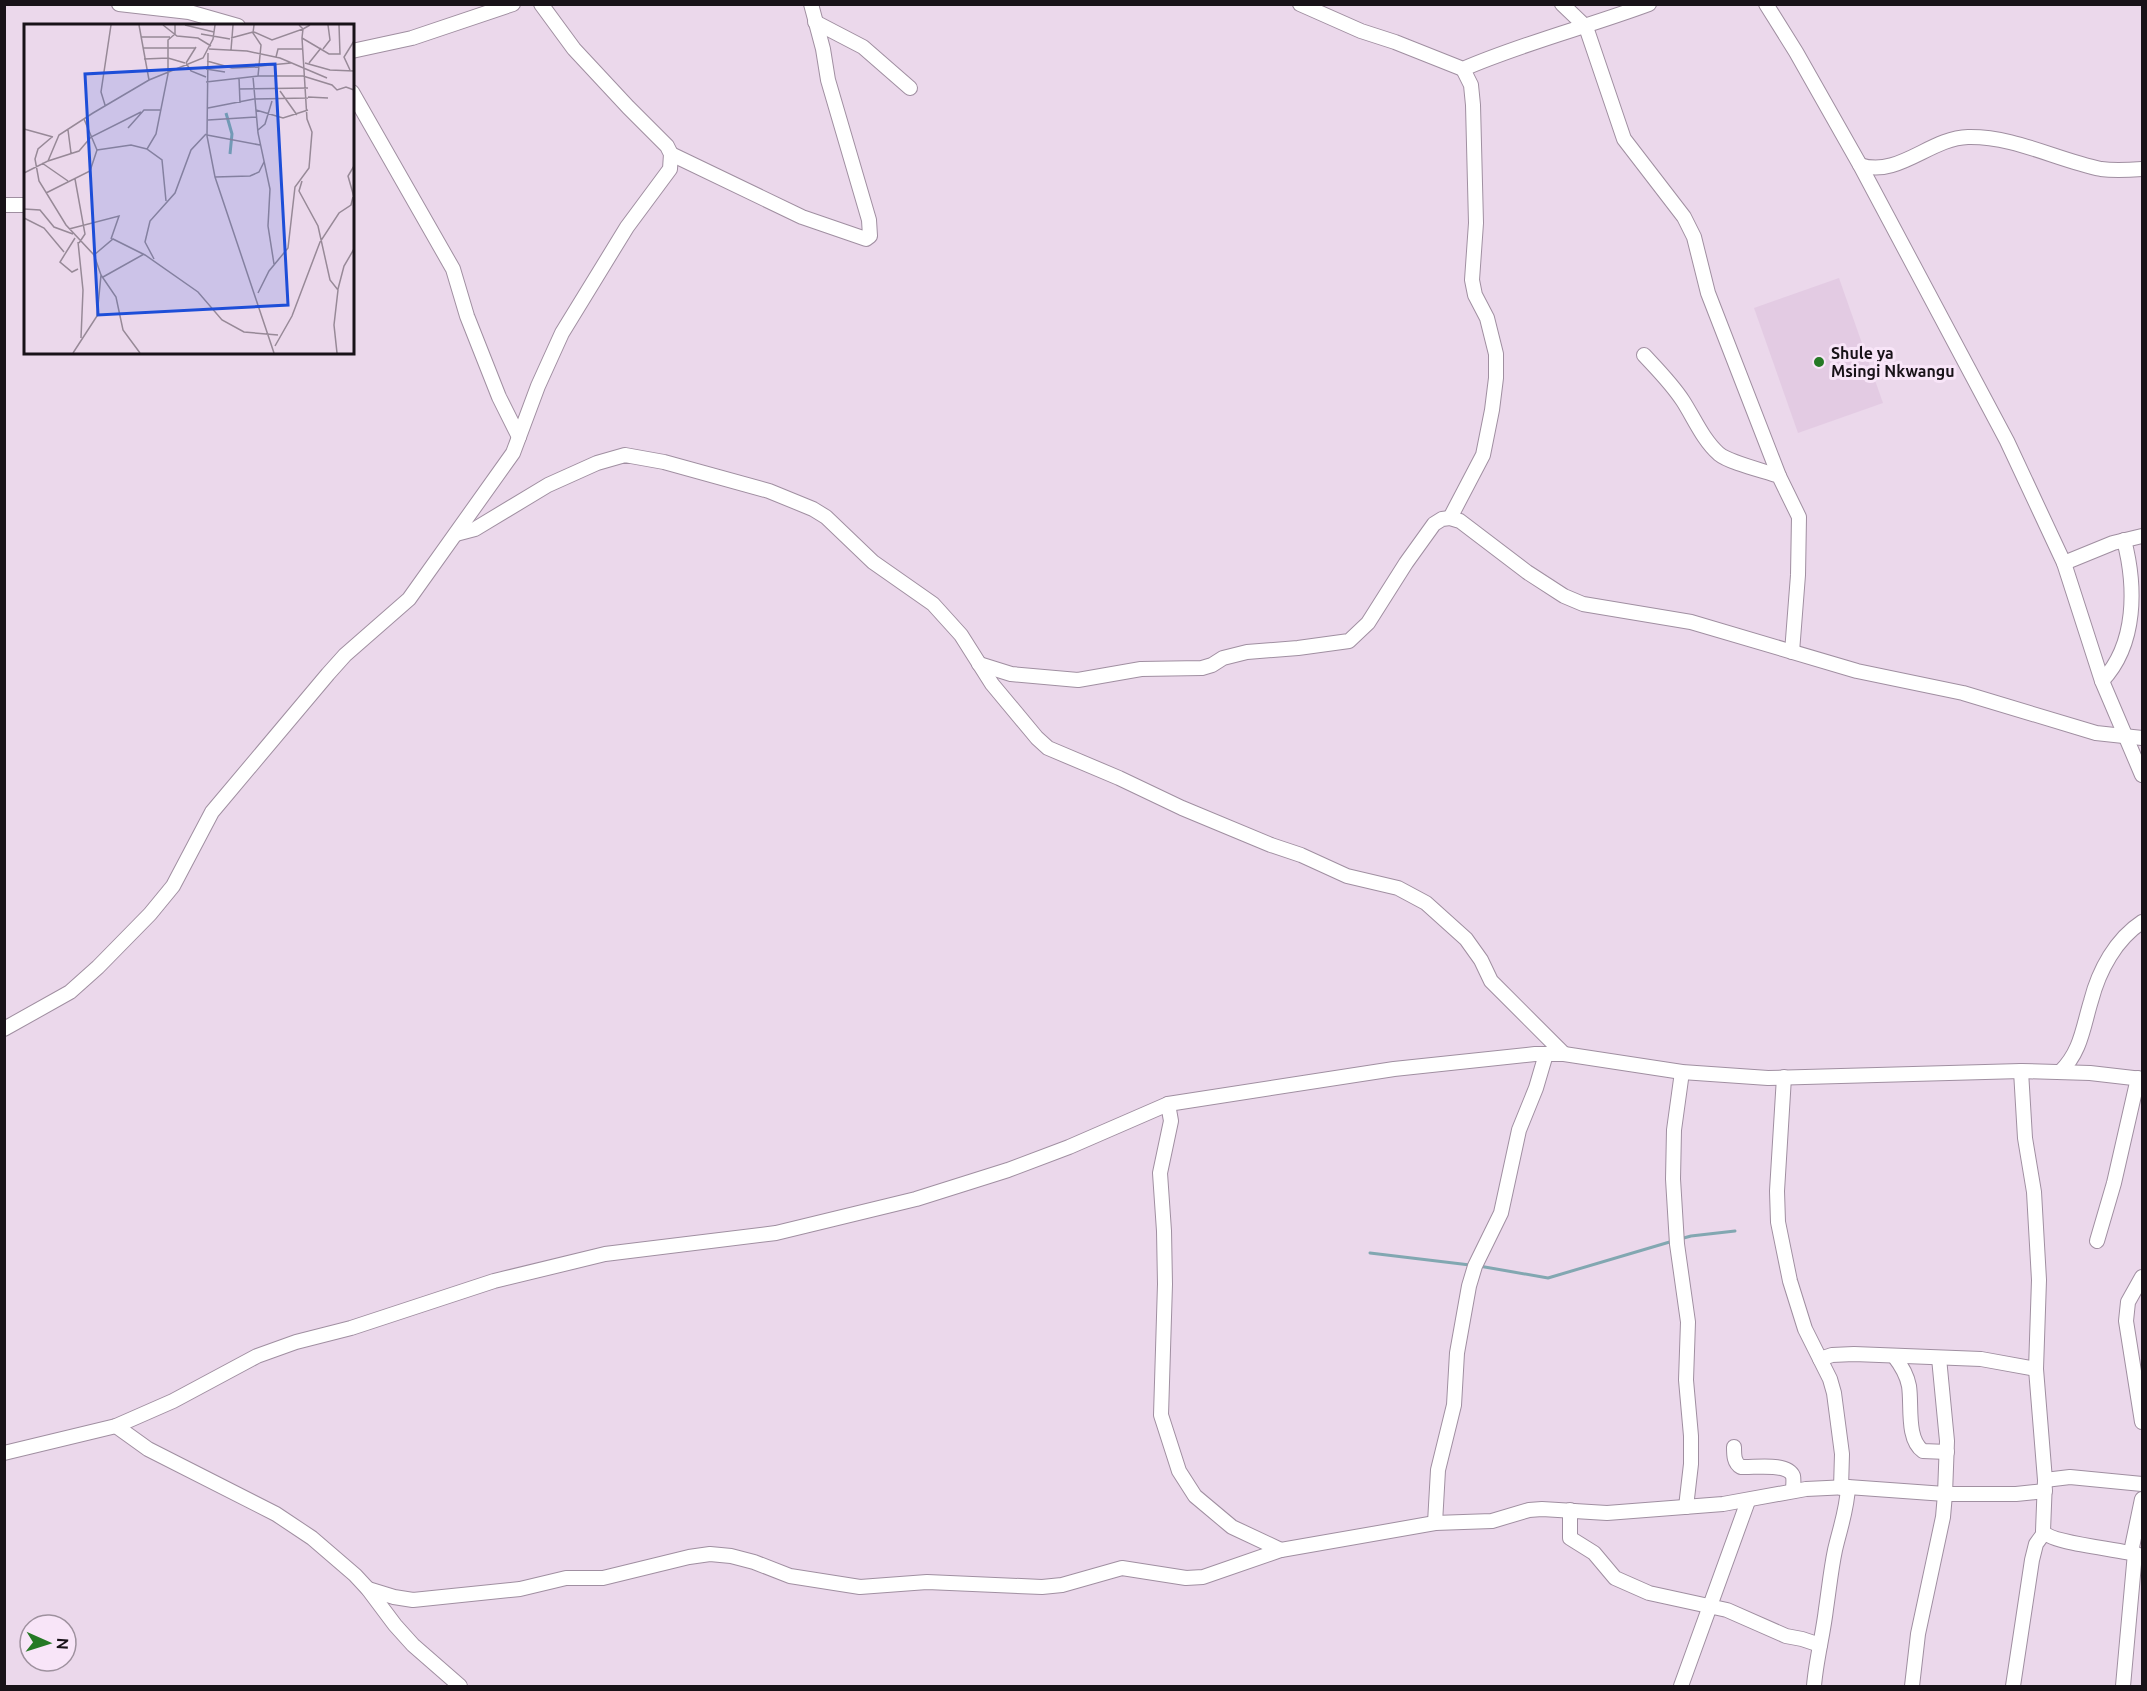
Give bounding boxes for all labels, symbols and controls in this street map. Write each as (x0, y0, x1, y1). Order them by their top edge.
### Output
inset map (24, 24, 354, 354)
place label: Shule ya Msingi Nkwangu (1831, 344, 1955, 380)
marker: Shule ya Msingi Nkwangu (1812, 355, 1826, 369)
north arrow (18, 1613, 78, 1673)
text: N (54, 1637, 72, 1650)

